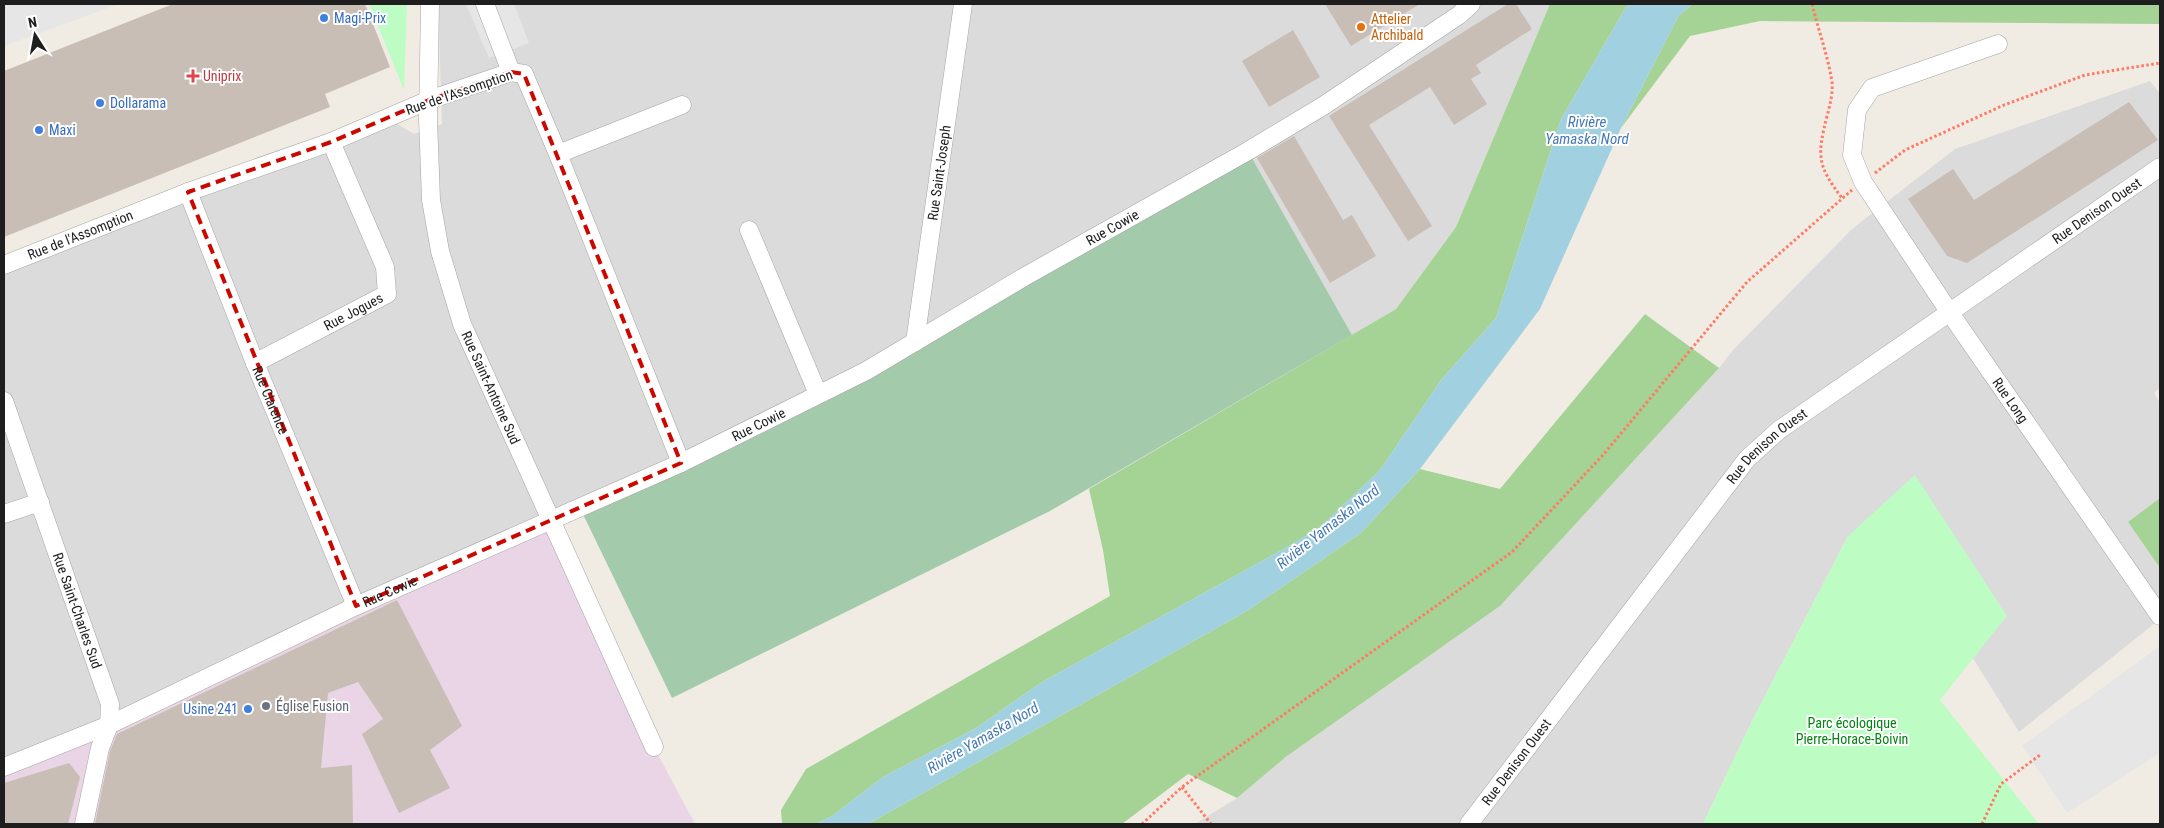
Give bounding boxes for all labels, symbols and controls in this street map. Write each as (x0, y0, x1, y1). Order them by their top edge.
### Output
north arrow (10, 10, 60, 60)
place label: Magi-Prix (334, 10, 386, 26)
place label: Attelier Archibald (1371, 11, 1423, 43)
marker: Magi-Prix (318, 12, 330, 24)
text: N (27, 14, 38, 31)
marker: Attelier Archibald (1355, 21, 1367, 33)
street label: Rue de l'Assomption (403, 66, 515, 118)
place label: Uniprix (203, 68, 241, 84)
marker: Uniprix (187, 70, 199, 82)
place label: Dollarama (110, 95, 166, 111)
marker: Dollarama (94, 97, 106, 109)
water label: Rivière Yamaska Nord (1545, 113, 1629, 148)
place label: Maxi (49, 122, 76, 138)
marker: Maxi (33, 124, 45, 136)
street label: Rue Saint-Joseph (924, 124, 954, 221)
street label: Rue Denison Ouest (2049, 175, 2144, 247)
street label: Rue Cowie (1083, 206, 1142, 249)
street label: Rue de l'Assomption (25, 207, 135, 263)
street label: Rue Jogues (321, 290, 386, 334)
street label: Rue Saint-Antoine Sud (458, 329, 523, 447)
street label: Rue Clarence (249, 364, 292, 437)
street label: Rue Long (1989, 375, 2032, 426)
street label: Rue Cowie (729, 404, 788, 444)
street label: Rue Denison Ouest (1723, 405, 1810, 487)
water label: Rivière Yamaska Nord (1273, 481, 1384, 573)
street label: Rue Saint-Charles Sud (50, 550, 105, 671)
street label: Rue Cowie (360, 572, 420, 610)
place label: Église Fusion (276, 697, 349, 714)
water label: Rivière Yamaska Nord (924, 698, 1042, 777)
marker: Église Fusion (260, 700, 272, 712)
place label: Usine 241 (183, 701, 238, 717)
marker: Usine 241 (242, 703, 254, 715)
park label: Parc écologique Pierre-Horace-Boivin (1796, 715, 1908, 747)
street label: Rue Denison Ouest (1478, 716, 1554, 808)

